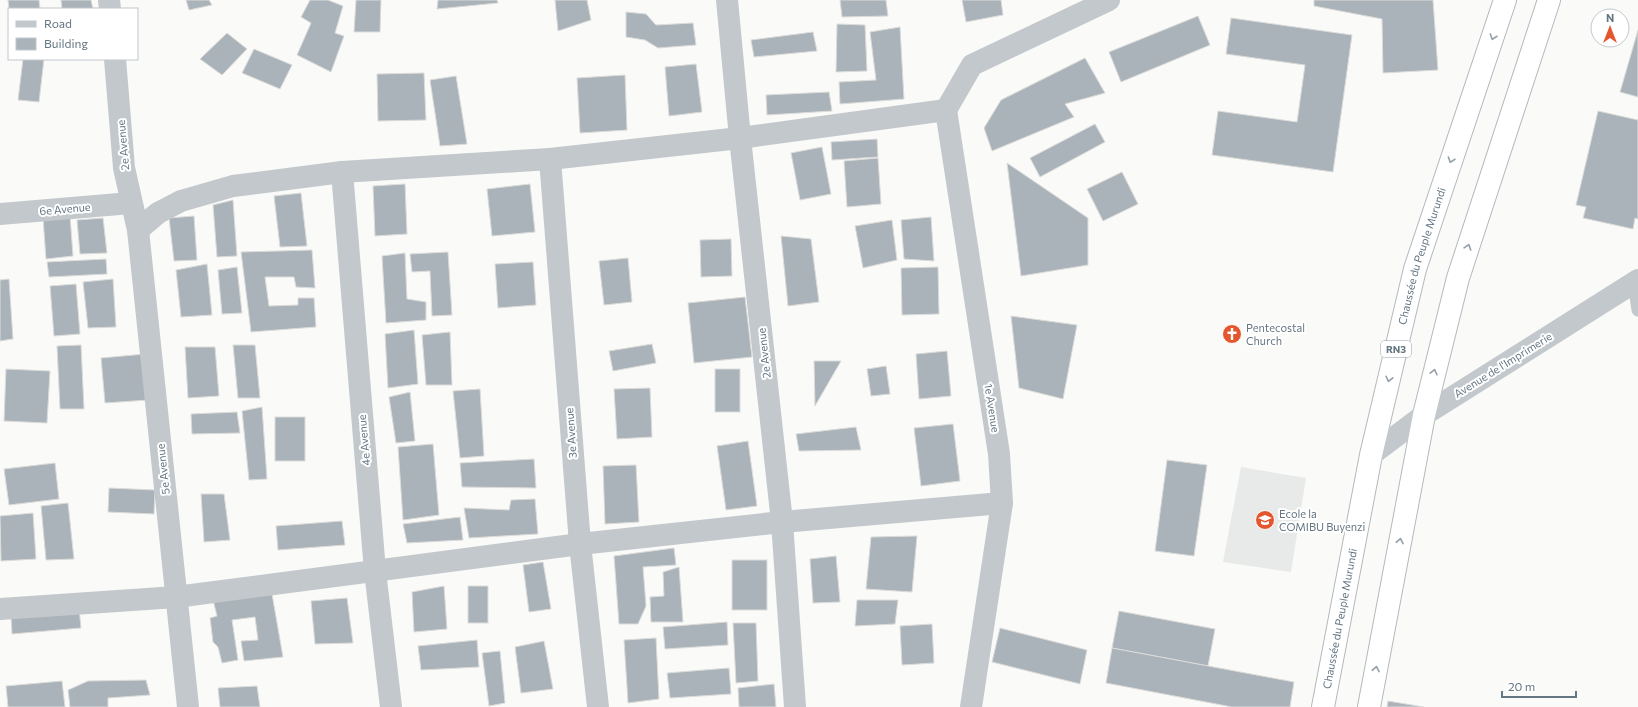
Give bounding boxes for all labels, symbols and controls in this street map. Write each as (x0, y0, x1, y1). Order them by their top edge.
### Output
legend (8, 8, 138, 60)
north arrow (1590, 8, 1630, 48)
text: N (1606, 11, 1614, 24)
text: Road (44, 16, 72, 30)
one-way arrow (1489, 33, 1498, 40)
text: Building (44, 36, 88, 50)
street label: 2e Avenue (114, 119, 131, 171)
one-way arrow (1448, 157, 1456, 164)
street label: Chaussée du Peuple Murundi (1395, 185, 1448, 326)
street label: 6e Avenue (39, 200, 91, 217)
one-way arrow (1463, 244, 1472, 251)
place label: Pentecostal Church (1246, 321, 1305, 347)
church icon: Pentecostal Church (1221, 323, 1243, 345)
street label: 2e Avenue (754, 327, 773, 379)
street label: Avenue de l'Imprimerie (1451, 329, 1554, 400)
road number: RN3 (1381, 341, 1411, 357)
one-way arrow (1430, 369, 1438, 376)
one-way arrow (1385, 375, 1394, 382)
street label: 1e Avenue (982, 383, 1003, 433)
street label: 3e Avenue (562, 407, 579, 459)
street label: 4e Avenue (355, 414, 372, 466)
street label: 5e Avenue (153, 443, 172, 495)
place label: Ecole la COMIBU Buyenzi (1279, 507, 1365, 533)
school or university icon: Ecole la COMIBU Buyenzi (1254, 509, 1276, 531)
one-way arrow (1395, 538, 1404, 544)
street label: Chaussée du Peuple Murundi (1320, 547, 1359, 690)
one-way arrow (1371, 666, 1380, 672)
scale bar (1502, 673, 1576, 699)
text: 20 m (1508, 679, 1535, 693)

